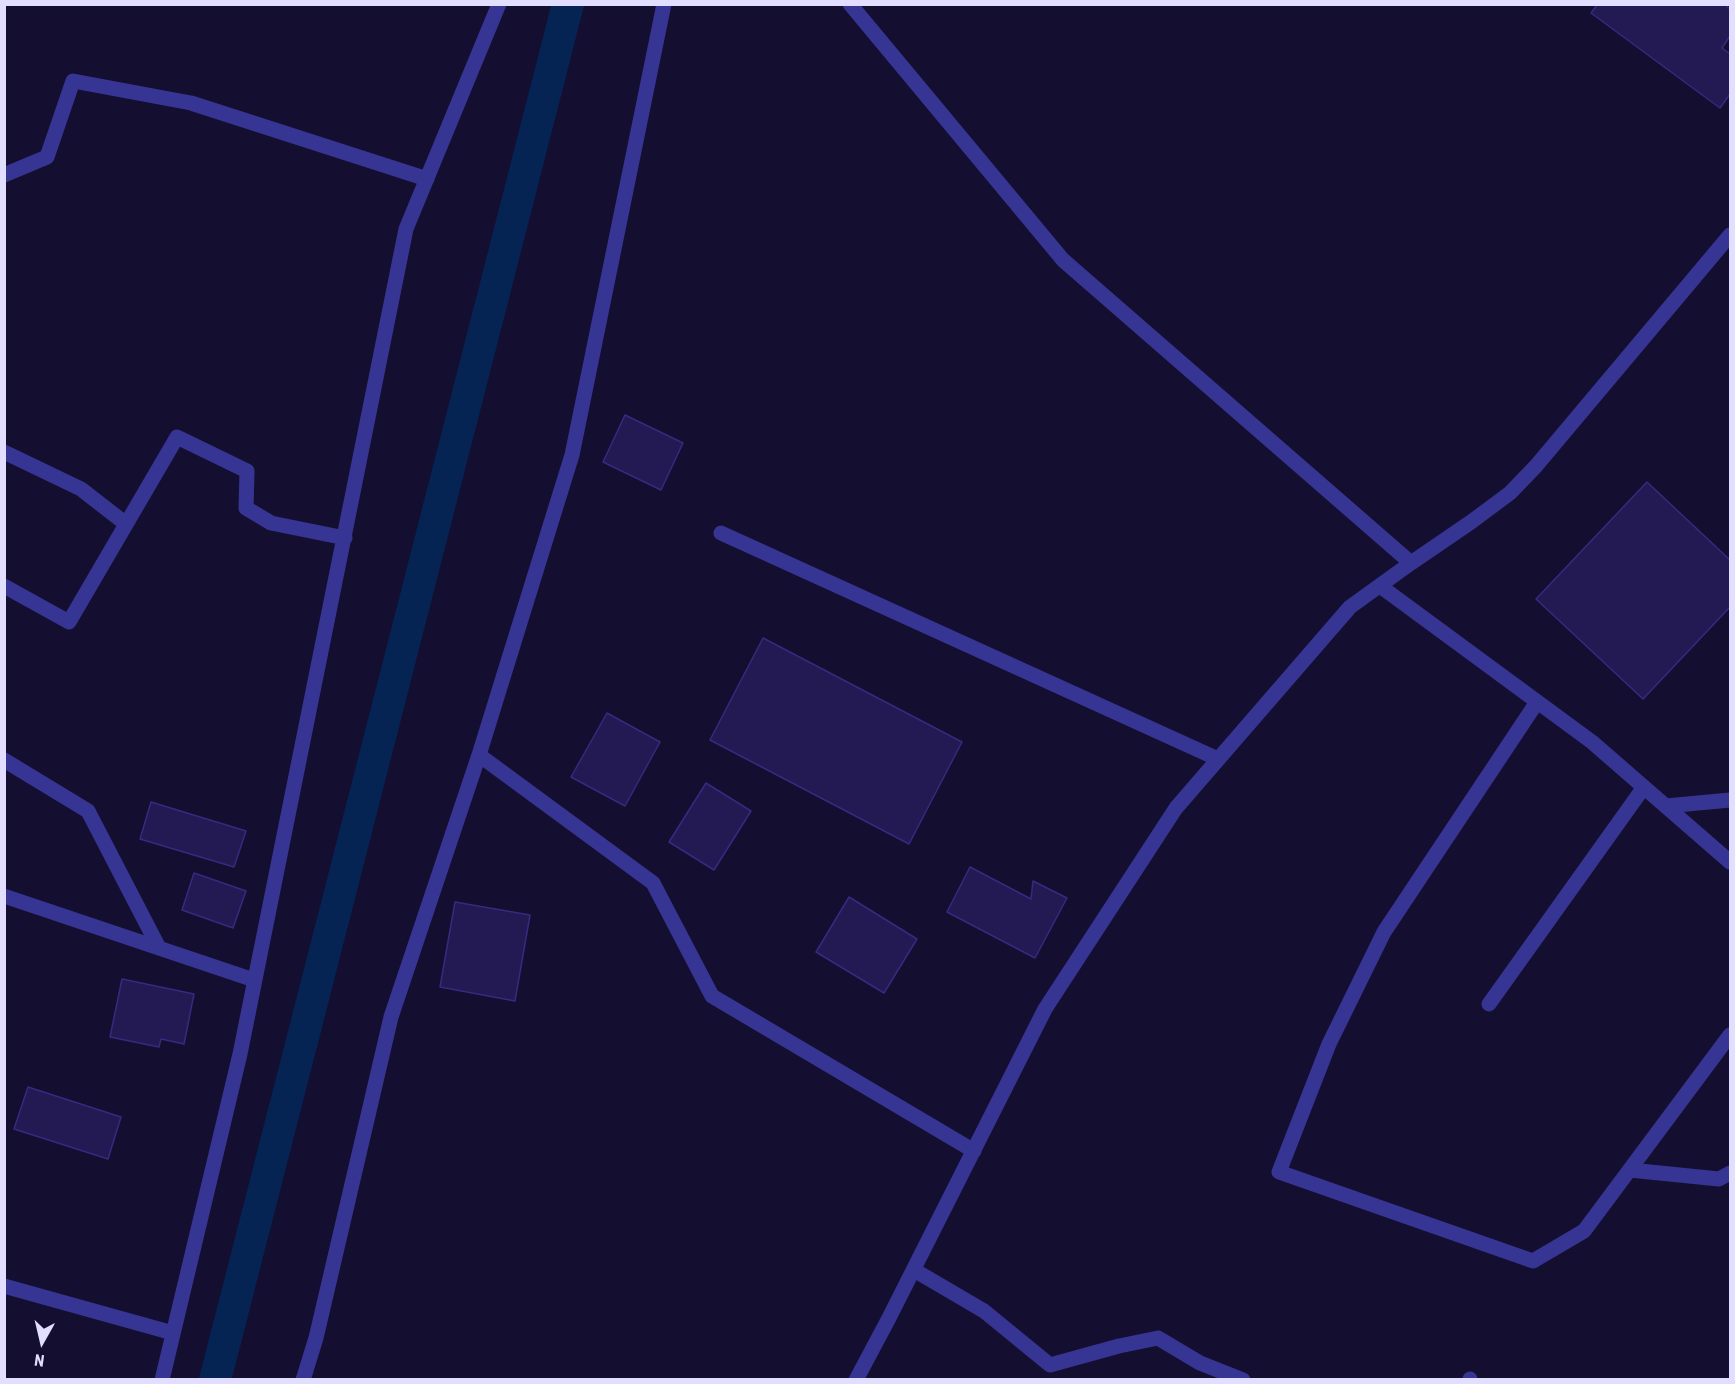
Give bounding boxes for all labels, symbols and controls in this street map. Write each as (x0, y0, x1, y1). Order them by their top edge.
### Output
north arrow (12, 1312, 72, 1372)
text: N (33, 1350, 46, 1370)

